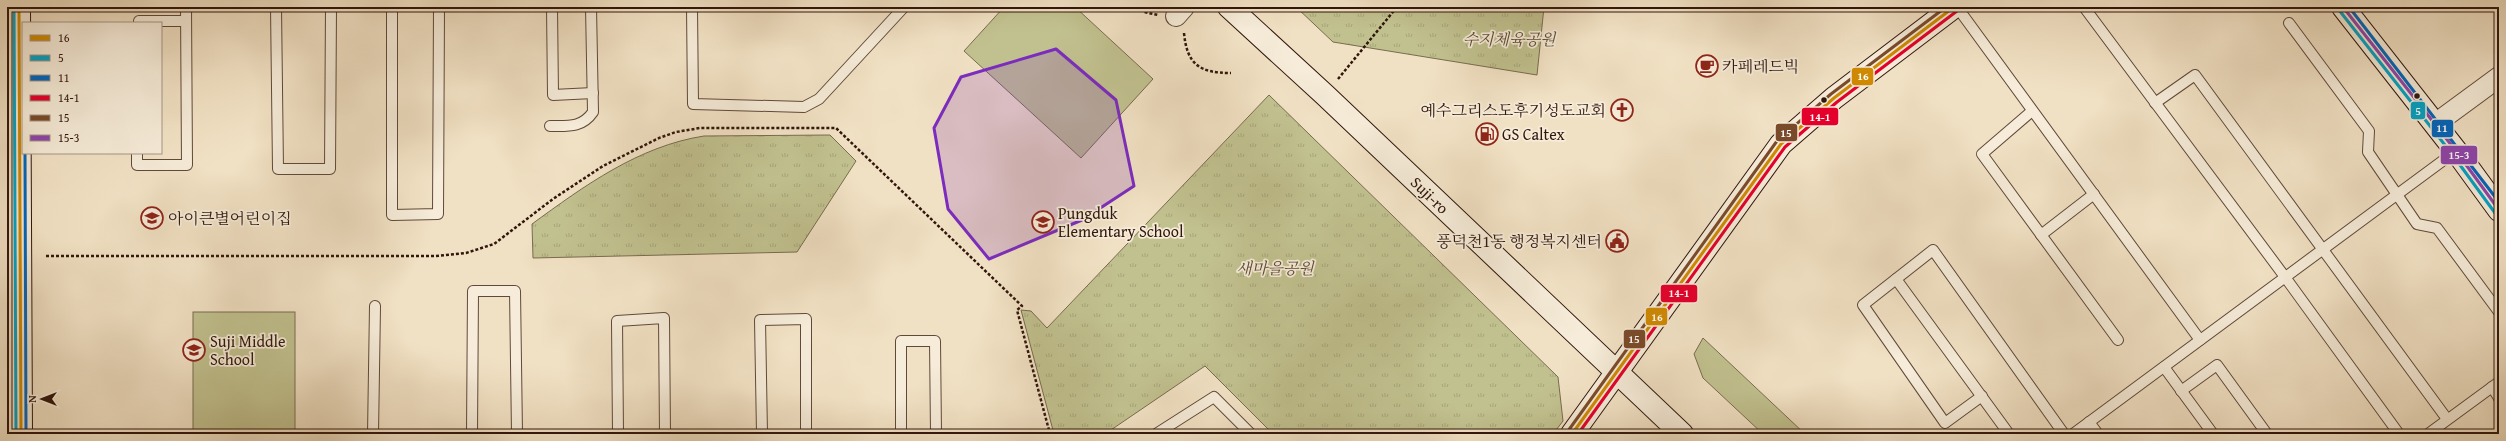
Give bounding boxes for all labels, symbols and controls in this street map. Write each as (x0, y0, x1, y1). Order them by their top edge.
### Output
legend (22, 22, 162, 154)
park label: 수지체육공원 (1463, 27, 1557, 51)
text: 16 (58, 29, 70, 46)
text: 5 (58, 49, 64, 66)
cafe icon: 카페레드빅 (1694, 53, 1720, 79)
place label: 카페레드빅 (1722, 54, 1799, 78)
line badge: 16 (1851, 67, 1874, 86)
text: 16 (1857, 68, 1869, 84)
text: 11 (58, 69, 70, 86)
text: 14-1 (58, 89, 80, 106)
unlabelled marker (2412, 91, 2422, 101)
unlabelled marker (1819, 95, 1829, 105)
church icon: 예수그리스도후기성도교회 (1609, 97, 1635, 123)
place label: 예수그리스도후기성도교회 (1421, 98, 1606, 122)
line badge: 5 (2410, 101, 2426, 120)
text: 5 (2415, 103, 2421, 119)
line badge: 14-1 (1801, 107, 1839, 126)
text: 15 (58, 109, 70, 126)
text: 14-1 (1809, 109, 1831, 125)
line badge: 11 (2431, 119, 2454, 138)
text: 11 (2436, 120, 2448, 136)
fuel station icon: GS Caltex (1474, 121, 1500, 147)
place label: GS Caltex (1502, 122, 1565, 146)
line badge: 15 (1775, 123, 1798, 142)
text: 15 (1780, 125, 1792, 141)
text: 15-3 (58, 129, 80, 146)
line badge: 15-3 (2440, 145, 2478, 165)
text: 15-3 (2448, 147, 2470, 163)
street label: Suji-ro (1405, 171, 1455, 219)
place label: Pungduk Elementary School (1058, 201, 1184, 243)
school or university icon: 아이큰별어린이집 (139, 205, 165, 231)
place label: 아이큰별어린이집 (168, 206, 292, 230)
school or university icon: Pungduk Elementary School (1030, 209, 1056, 235)
public building icon: 풍덕천1동 행정복지센터 (1604, 228, 1630, 254)
place label: 풍덕천1동 행정복지센터 (1436, 229, 1602, 253)
park label: 새마을공원 (1236, 256, 1315, 280)
line badge: 14-1 (1660, 284, 1698, 303)
text: 14-1 (1668, 285, 1690, 301)
line badge: 16 (1645, 307, 1668, 326)
text: 16 (1651, 309, 1663, 325)
place label: Suji Middle School (210, 329, 285, 371)
line badge: 15 (1623, 329, 1646, 349)
text: 15 (1628, 331, 1640, 347)
school or university icon: Suji Middle School (181, 337, 207, 363)
north arrow (22, 379, 62, 419)
text: N (24, 395, 40, 403)

